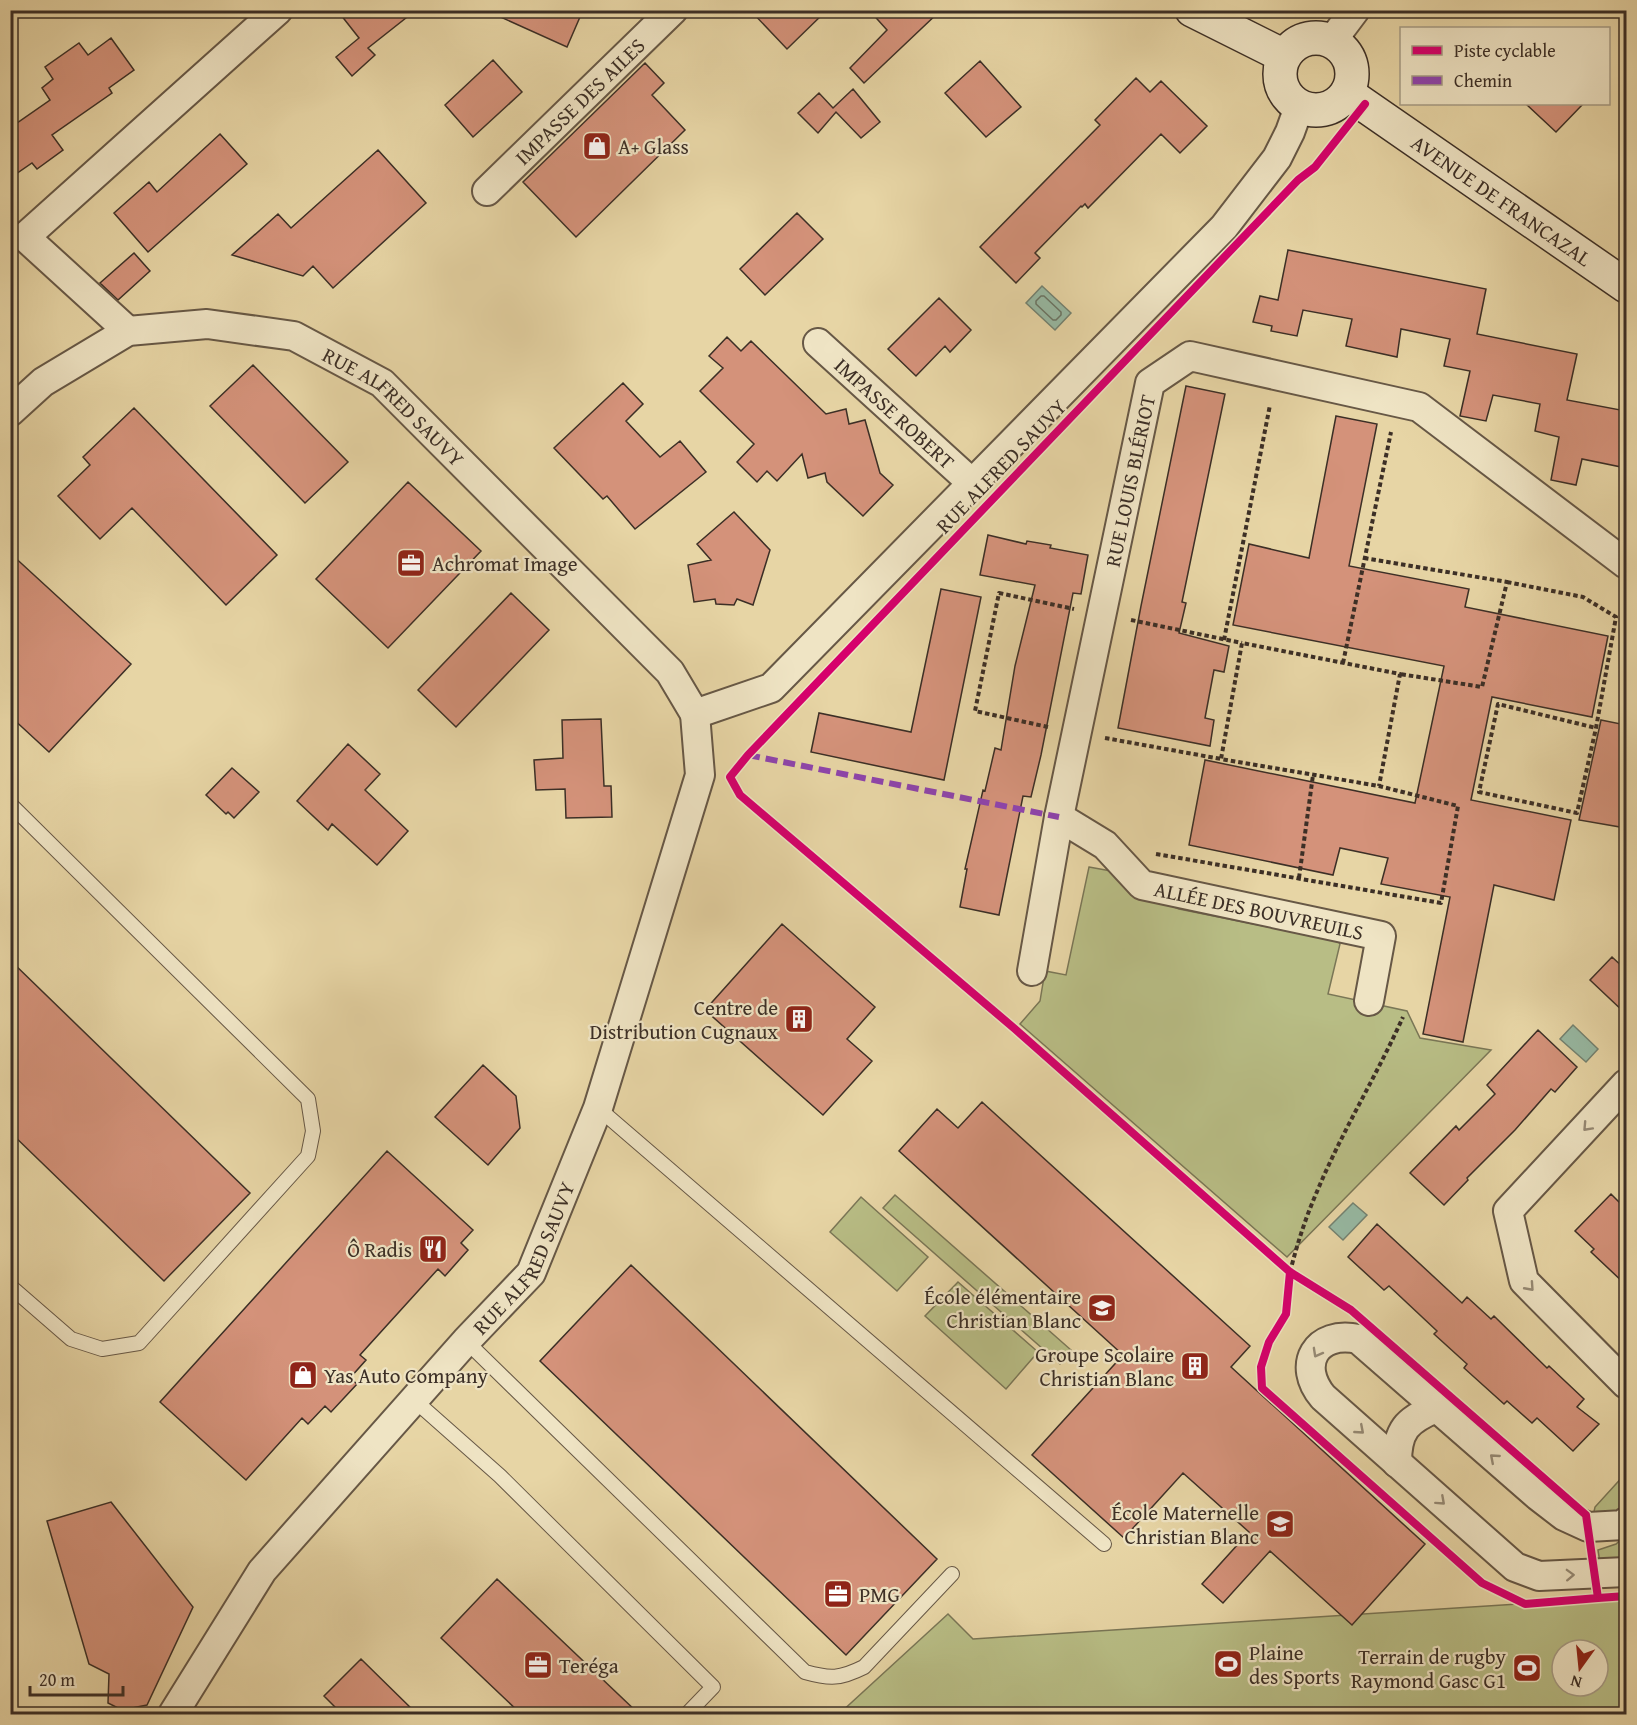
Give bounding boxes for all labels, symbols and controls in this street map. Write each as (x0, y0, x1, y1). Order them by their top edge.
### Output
legend (1400, 27, 1610, 105)
street label: IMPASSE DES AILES (507, 30, 652, 172)
text: Piste cyclable (1454, 37, 1556, 64)
text: Chemin (1454, 67, 1512, 94)
street label: AVENUE DE FRANCAZAL (1405, 127, 1598, 273)
shop icon: A+ Glass (581, 130, 613, 162)
place label: A+ Glass (618, 131, 689, 162)
street label: RUE ALFRED SAUVY (317, 339, 472, 473)
street label: IMPASSE ROBERT (828, 350, 962, 476)
street label: RUE ALFRED SAUVY (928, 391, 1074, 540)
street label: RUE LOUIS BLÉRIOT (1096, 392, 1163, 570)
office icon: Achromat Image (395, 547, 427, 579)
place label: Achromat Image (432, 548, 578, 579)
street label: ALLÉE DES BOUVREUILS (1152, 873, 1367, 947)
place label: Centre de Distribution Cugnaux (589, 992, 778, 1047)
building icon: Centre de Distribution Cugnaux (783, 1003, 815, 1035)
one-way arrow (1583, 1120, 1594, 1130)
street label: RUE ALFRED SAUVY (465, 1176, 582, 1341)
restaurant icon: Ô Radis (417, 1233, 449, 1265)
place label: Ô Radis (347, 1234, 412, 1265)
one-way arrow (1523, 1280, 1534, 1290)
place label: École élémentaire Christian Blanc (924, 1281, 1081, 1336)
school or university icon: École élémentaire Christian Blanc (1086, 1292, 1118, 1324)
place label: Groupe Scolaire Christian Blanc (1035, 1339, 1174, 1394)
one-way arrow (1313, 1347, 1324, 1357)
building icon: Groupe Scolaire Christian Blanc (1179, 1350, 1211, 1382)
shop icon: Yas Auto Company (287, 1359, 319, 1391)
place label: Yas Auto Company (324, 1360, 488, 1391)
one-way arrow (1353, 1423, 1364, 1434)
one-way arrow (1490, 1454, 1501, 1465)
one-way arrow (1434, 1494, 1445, 1505)
place label: École Maternelle Christian Blanc (1112, 1497, 1259, 1552)
school or university icon: École Maternelle Christian Blanc (1264, 1508, 1296, 1540)
one-way arrow (1565, 1569, 1574, 1581)
office icon: PMG (822, 1578, 854, 1610)
place label: PMG (859, 1579, 900, 1610)
place label: Plaine des Sports (1249, 1637, 1340, 1692)
north arrow (1550, 1638, 1610, 1698)
place label: Terrain de rugby Raymond Gasc G1 (1351, 1641, 1507, 1696)
sports icon: Plaine des Sports (1212, 1648, 1244, 1680)
office icon: Teréga (522, 1649, 554, 1681)
place label: Teréga (559, 1650, 619, 1681)
sports icon: Terrain de rugby Raymond Gasc G1 (1511, 1652, 1543, 1684)
scale bar (30, 1659, 123, 1697)
text: 20 m (39, 1666, 75, 1693)
text: N (1568, 1669, 1584, 1695)

